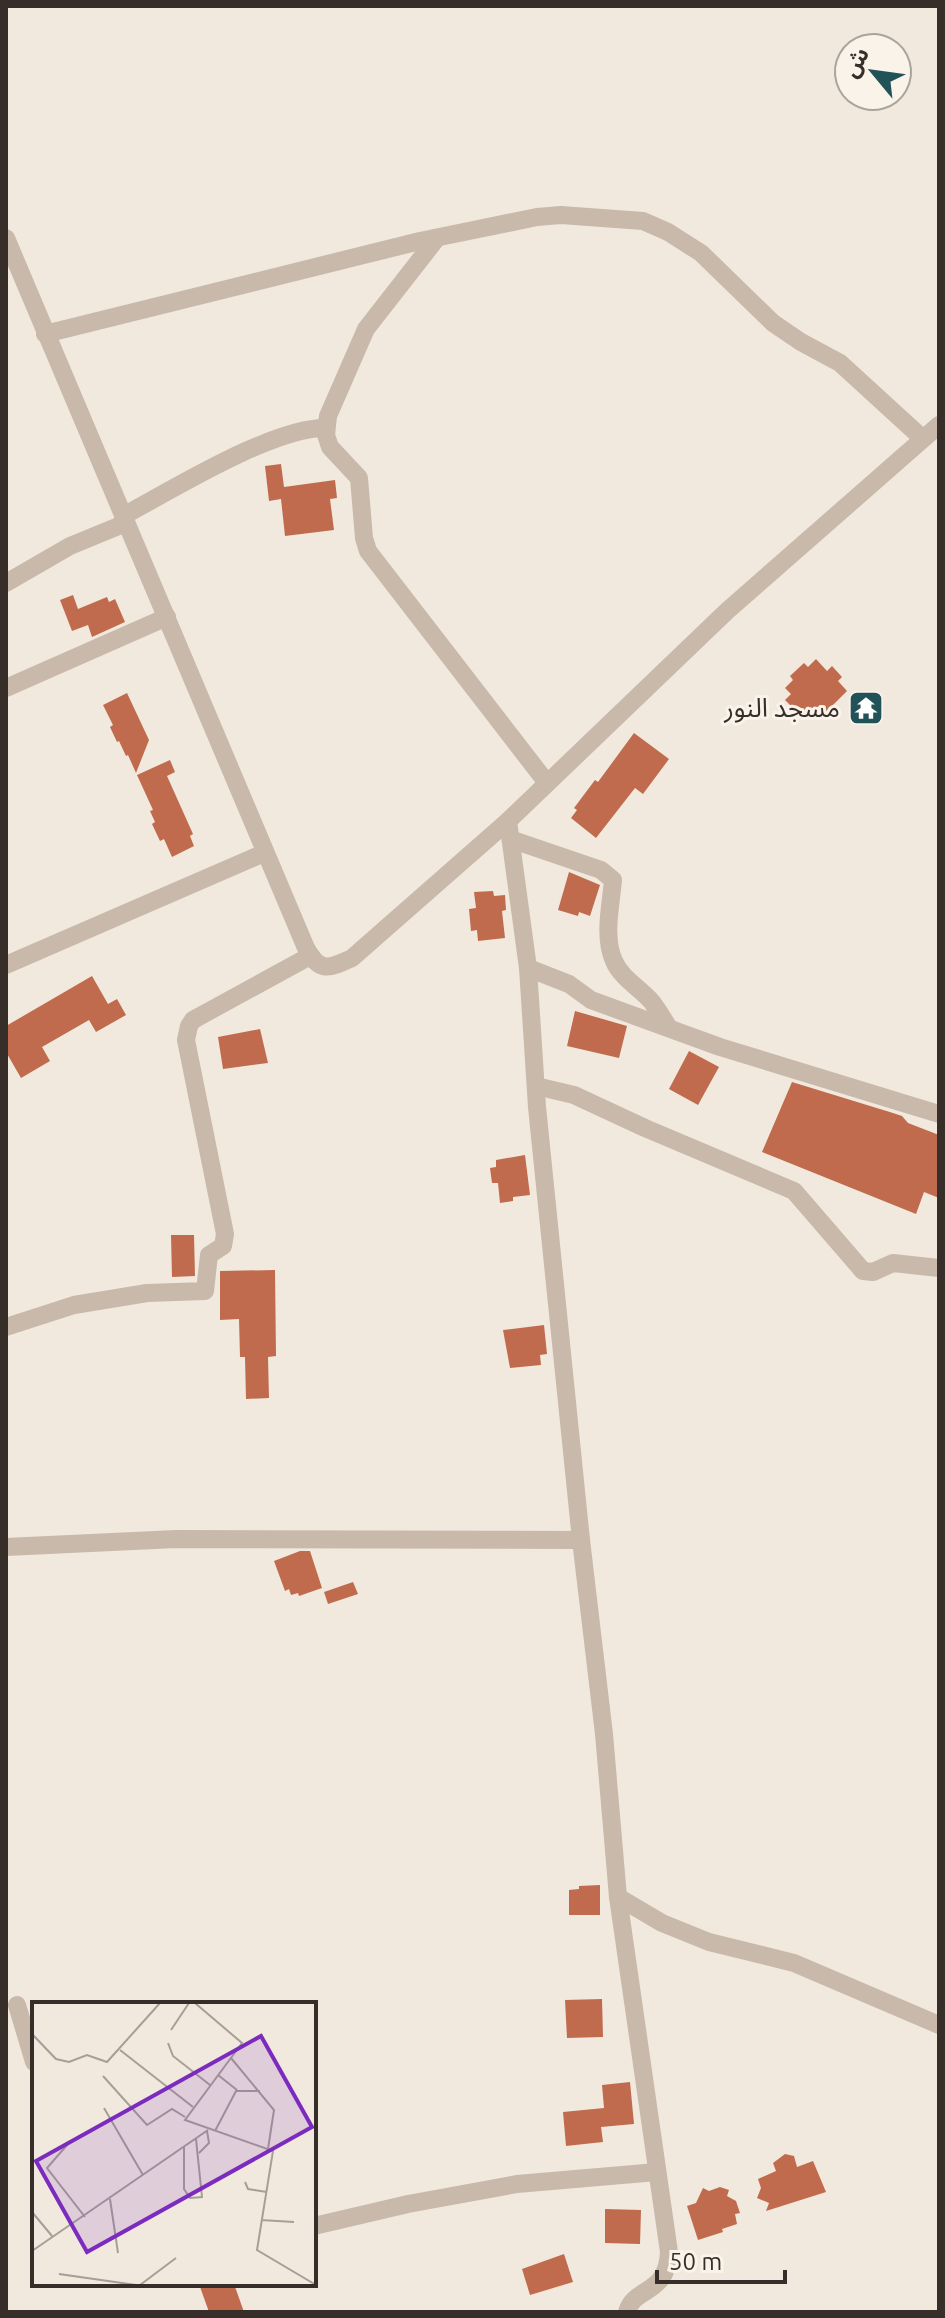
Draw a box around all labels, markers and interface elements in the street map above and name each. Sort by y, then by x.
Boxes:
north arrow [833,32,913,112]
text: ش [837,43,874,82]
temple icon: مسجد النور [847,689,885,727]
place label: مسجد النور [723,693,840,723]
inset map [32,2002,316,2286]
scale bar [657,2234,785,2284]
text: 50 m [669,2248,722,2275]

